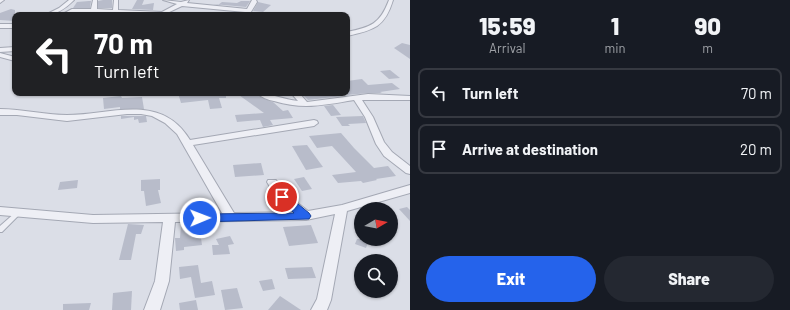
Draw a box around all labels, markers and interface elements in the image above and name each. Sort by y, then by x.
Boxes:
text: 15:59 [479,11,536,40]
text: 1 [611,11,619,40]
text: 90 [694,11,721,40]
text: 70 m [94,26,153,60]
icon: left [28,28,80,80]
text: Arrival [489,40,525,56]
text: min [604,40,626,56]
text: m [702,40,713,56]
text: Turn left [94,60,160,82]
icon: left [428,82,450,104]
text: Turn left [462,84,518,102]
text: 70 m [741,84,772,102]
icon: arrive [428,138,450,160]
text: Arrive at destination [462,140,598,158]
text: 20 m [740,140,772,158]
pin [265,180,299,214]
icon: arrive [271,186,293,208]
position arrow [179,197,221,239]
north arrow [354,202,398,246]
map controls [354,202,398,298]
button: search [354,254,398,298]
button: Exit [426,256,596,302]
button: Share [604,256,774,302]

